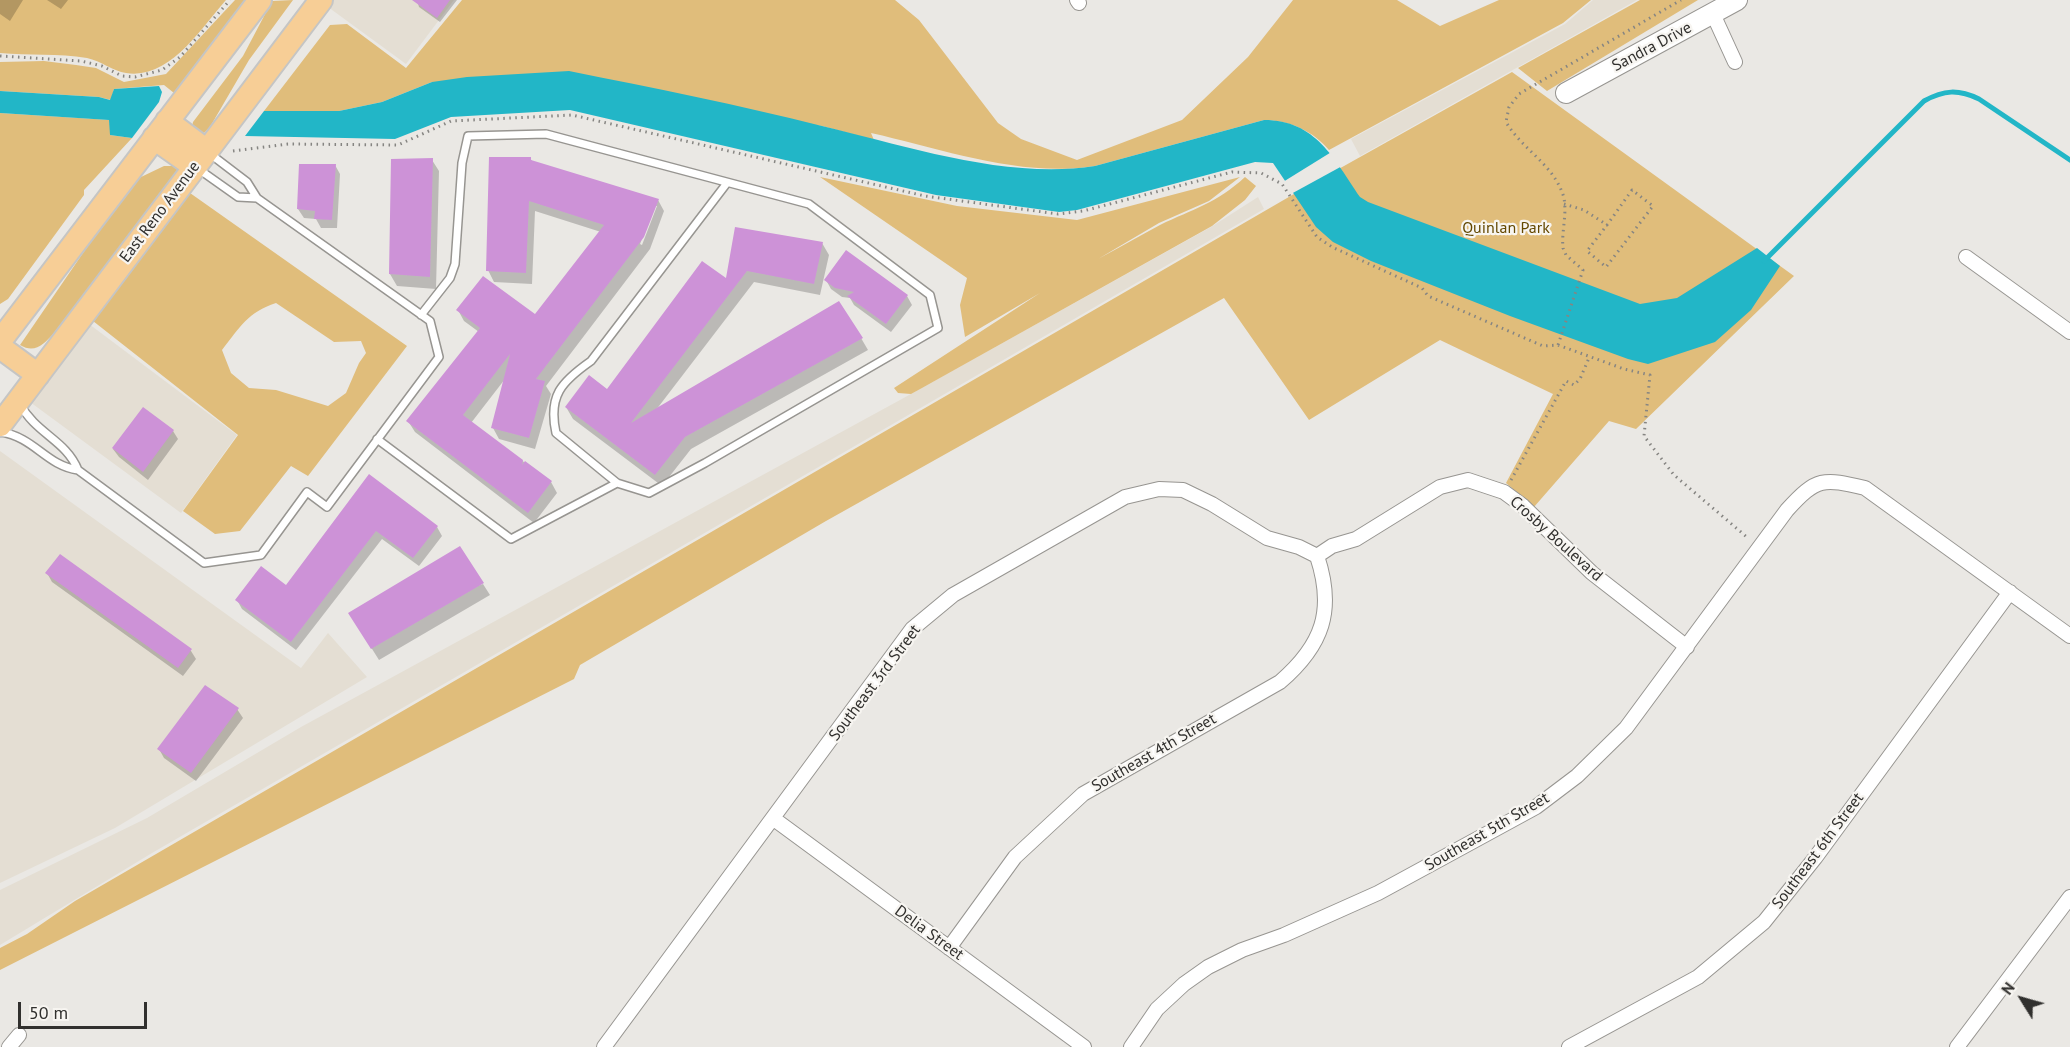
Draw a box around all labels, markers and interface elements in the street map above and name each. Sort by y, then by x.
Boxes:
street label: Sandra Drive [1609,18,1695,76]
street label: East Reno Avenue [116,158,204,266]
park label: Quinlan Park [1462,218,1550,238]
street label: Crosby Boulevard [1506,492,1606,586]
street label: Southeast 3rd Street [825,621,925,745]
street label: Southeast 4th Street [1088,710,1220,796]
street label: Southeast 5th Street [1421,789,1553,875]
street label: Southeast 6th Street [1768,789,1868,913]
street label: Delia Street [891,902,967,964]
north arrow [1992,969,2052,1029]
text: N [1996,978,2019,998]
scale bar [21,990,150,1028]
text: 50 m [29,1001,68,1024]

